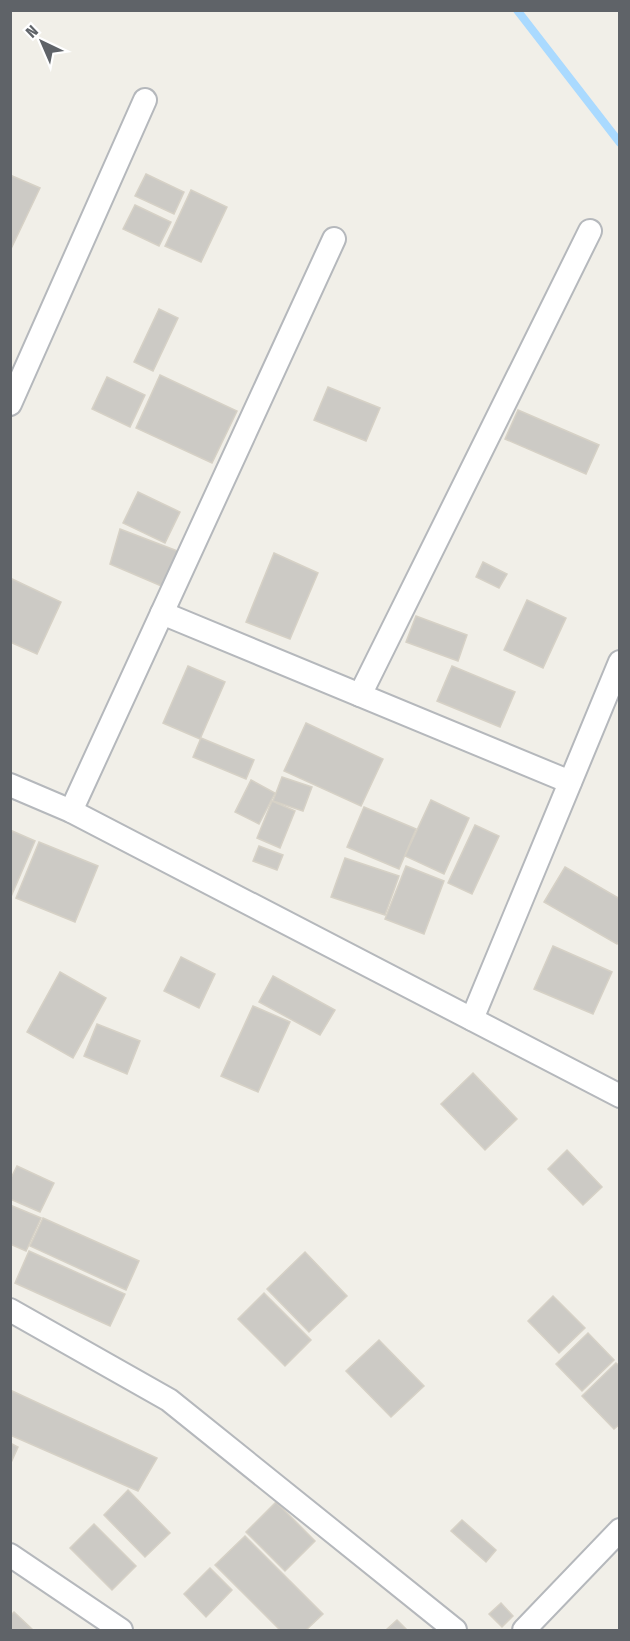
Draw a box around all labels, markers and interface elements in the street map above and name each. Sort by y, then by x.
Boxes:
north arrow [12,12,72,72]
text: N [22,21,42,42]

